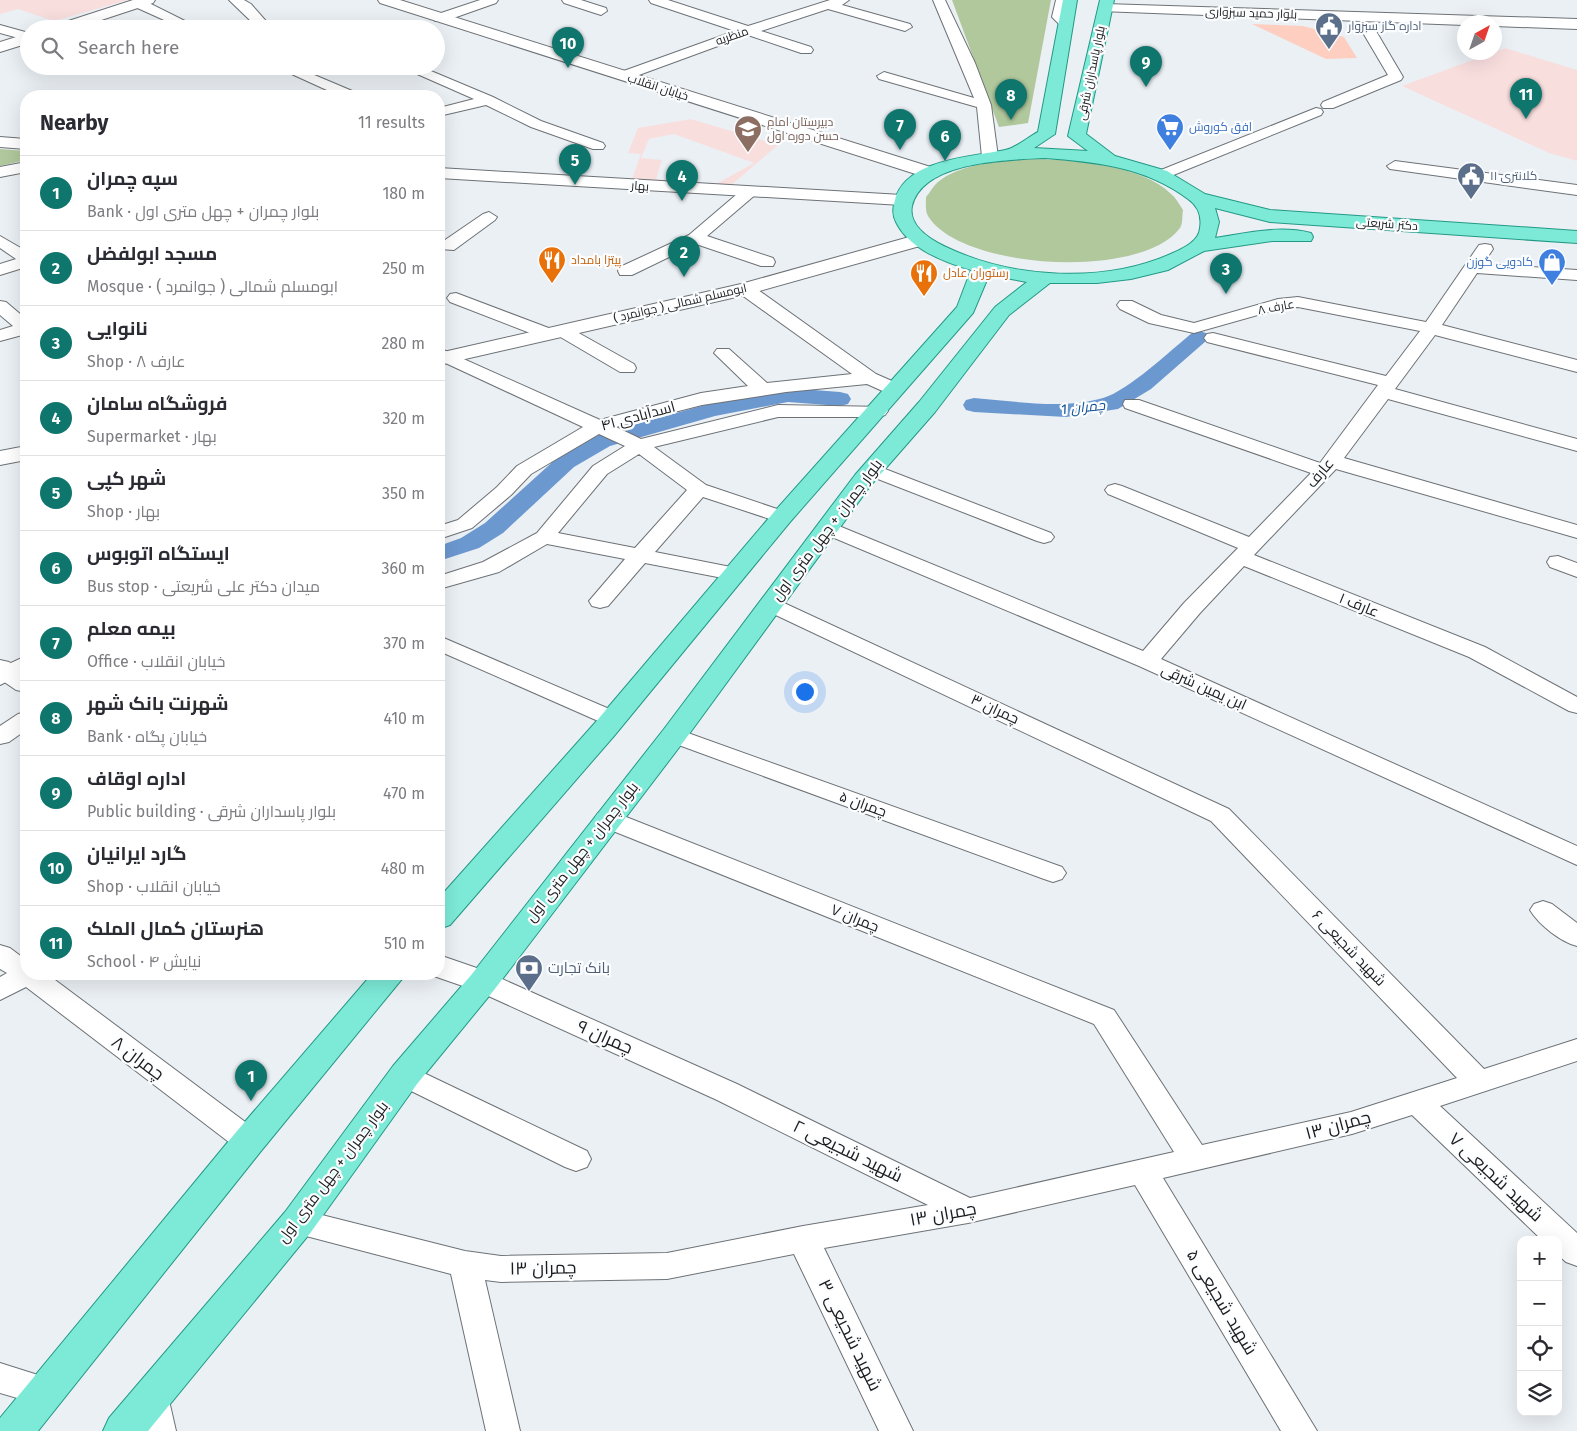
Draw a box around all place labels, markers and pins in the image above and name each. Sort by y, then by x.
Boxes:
public building icon: اداره گاز سبزوار [1314,11,1344,50]
place label: اداره گاز سبزوار [1347,19,1422,33]
pin: 10 [552,27,584,68]
pin: 9 [1130,46,1162,87]
pin: 11 [1510,78,1542,119]
pin: 8 [995,79,1027,120]
pin: 7 [884,109,916,150]
supermarket icon: افق کوروش [1155,112,1185,151]
school or university icon: دبیرستان امام حسن دوره اول [733,114,763,153]
place label: دبیرستان امام حسن دوره اول [767,115,839,143]
pin: 6 [929,120,961,161]
place label: افق کوروش [1189,120,1252,134]
pin: 5 [559,144,591,185]
pin: 4 [666,160,698,201]
public building icon: کلانتری ۱۱ [1456,161,1486,200]
place label: کلانتری ۱۱ [1490,169,1537,183]
pin: 2 [668,236,700,277]
restaurant icon: پیتزا بامداد [537,245,567,284]
shop icon: کادویی گوزن [1537,247,1567,286]
place label: پیتزا بامداد [571,253,622,269]
pin: 3 [1210,253,1242,294]
place label: کادویی گوزن [1466,255,1533,269]
restaurant icon: رستوران عادل [909,258,939,297]
place label: رستوران عادل [943,266,1009,280]
bank icon: بانک تجارت [514,953,544,992]
place label: بانک تجارت [548,959,610,977]
pin: 1 [235,1060,267,1101]

